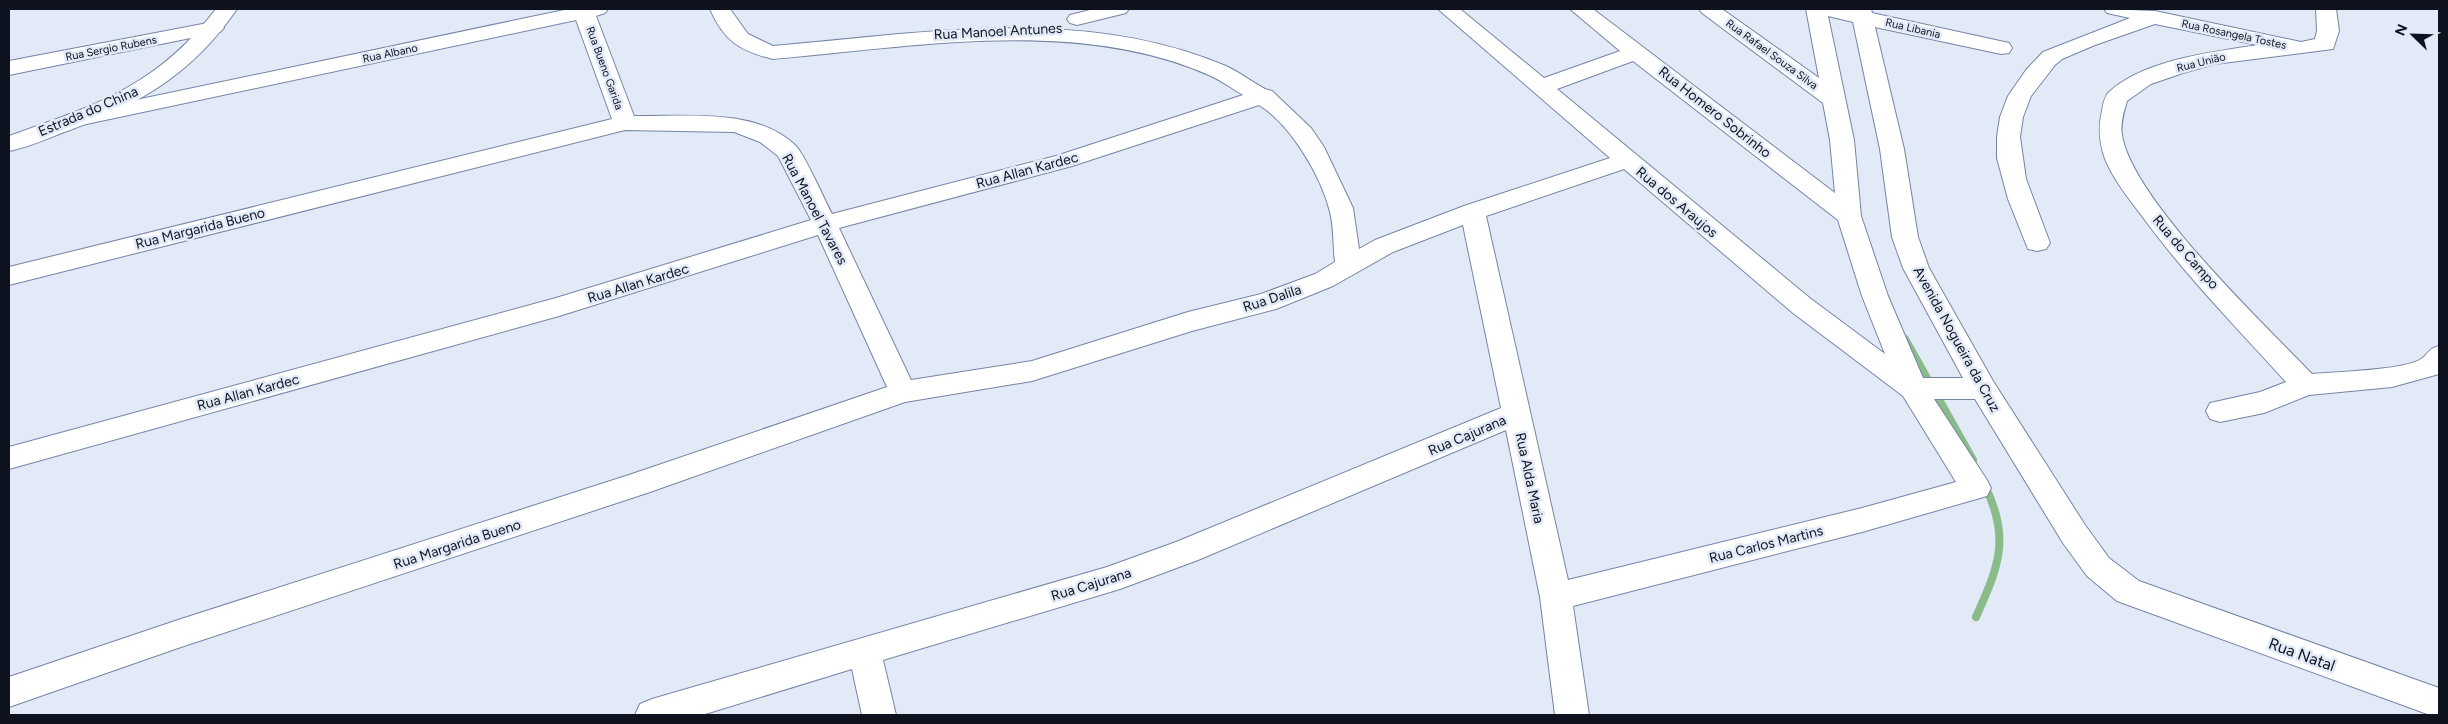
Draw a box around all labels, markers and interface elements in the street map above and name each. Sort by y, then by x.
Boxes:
north arrow [2388,10,2438,60]
street label: Rua Libania [1884,16,1942,41]
street label: Rua Rafael Souza Silva [1723,17,1820,92]
street label: Rua Rosangela Tostes [2180,17,2288,52]
street label: Rua Manoel Antunes [933,20,1063,43]
text: N [2392,22,2411,38]
street label: Rua Bueno Garida [583,25,626,112]
street label: Rua Sergio Rubens [64,33,158,64]
street label: Rua Albano [361,41,419,66]
street label: Rua União [2175,50,2227,75]
street label: Rua Homero Sobrinho [1655,63,1774,162]
street label: Estrada do China [36,83,141,140]
street label: Rua Allan Kardec [974,149,1080,192]
street label: Rua Manoel Tavares [778,151,851,268]
street label: Rua dos Araujos [1633,163,1721,241]
street label: Rua Margarida Bueno [134,204,267,253]
street label: Rua do Campo [2149,212,2222,293]
street label: Rua Allan Kardec [585,260,691,307]
street label: Avenida Nogueira da Cruz [1910,264,2004,415]
street label: Rua Dalila [1241,281,1304,316]
street label: Rua Allan Kardec [195,371,301,414]
street label: Rua Cajurana [1426,411,1509,459]
street label: Rua Alda Maria [1512,431,1547,525]
street label: Rua Margarida Bueno [391,516,523,573]
street label: Rua Carlos Martins [1707,522,1825,567]
street label: Rua Cajurana [1049,564,1133,605]
street label: Rua Natal [2266,634,2338,675]

